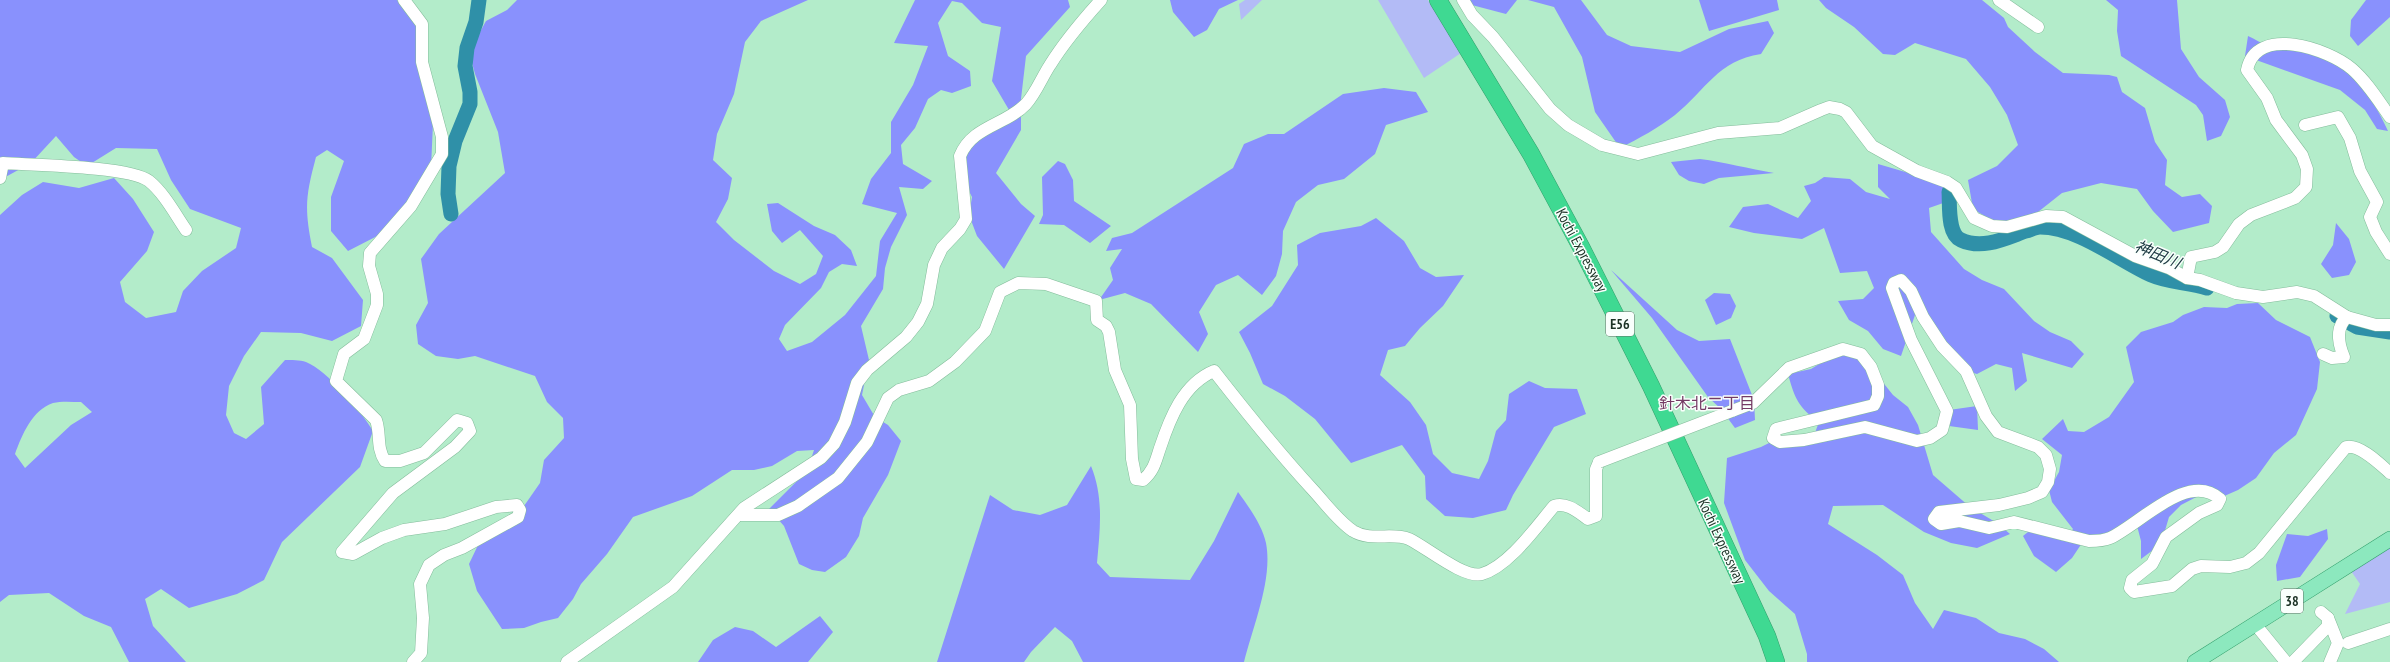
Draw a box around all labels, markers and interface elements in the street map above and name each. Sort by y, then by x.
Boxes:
street label: Kochi Expressway [1552,205,1612,295]
water label: 神田川 [2132,235,2186,273]
road number: E56 [1606,312,1634,336]
district label: 針木北二丁目 [1659,393,1755,413]
street label: Kochi Expressway [1694,495,1750,587]
road number: 38 [2281,589,2303,613]

